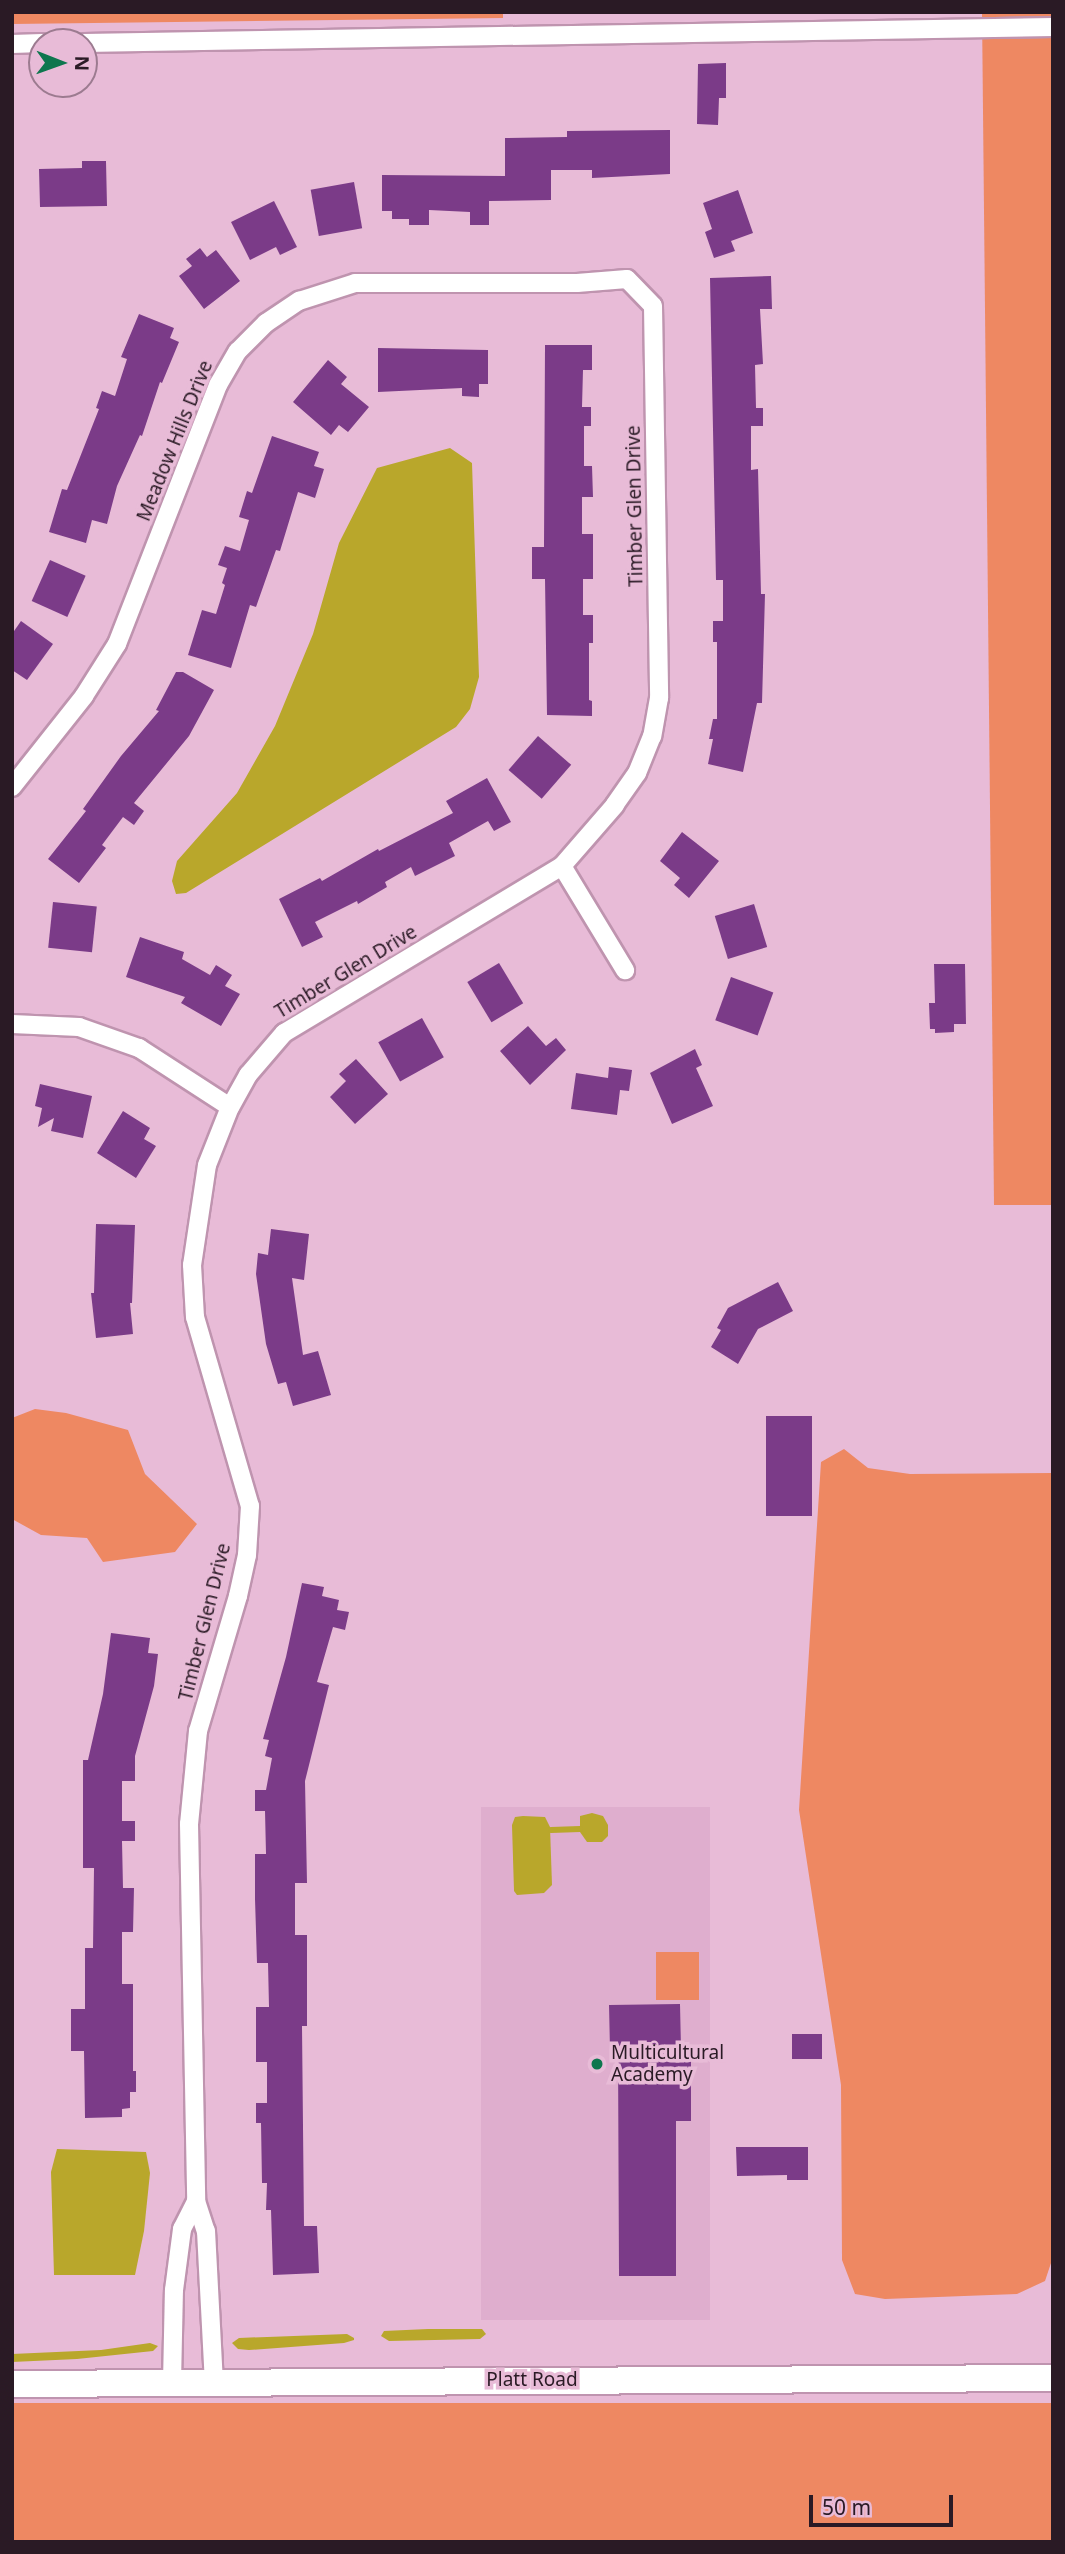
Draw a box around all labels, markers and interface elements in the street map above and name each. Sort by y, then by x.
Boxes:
north arrow [28,28,98,98]
text: N [69,55,95,71]
street label: Meadow Hills Drive [132,357,218,525]
street label: Timber Glen Drive [622,425,648,587]
street label: Timber Glen Drive [271,921,421,1023]
street label: Timber Glen Drive [174,1541,236,1703]
place label: Multicultural Academy [611,2042,724,2086]
marker: Multicultural Academy [589,2056,605,2072]
street label: Platt Road [486,2369,578,2391]
scale bar [813,2480,956,2524]
text: 50 m [822,2493,871,2521]

